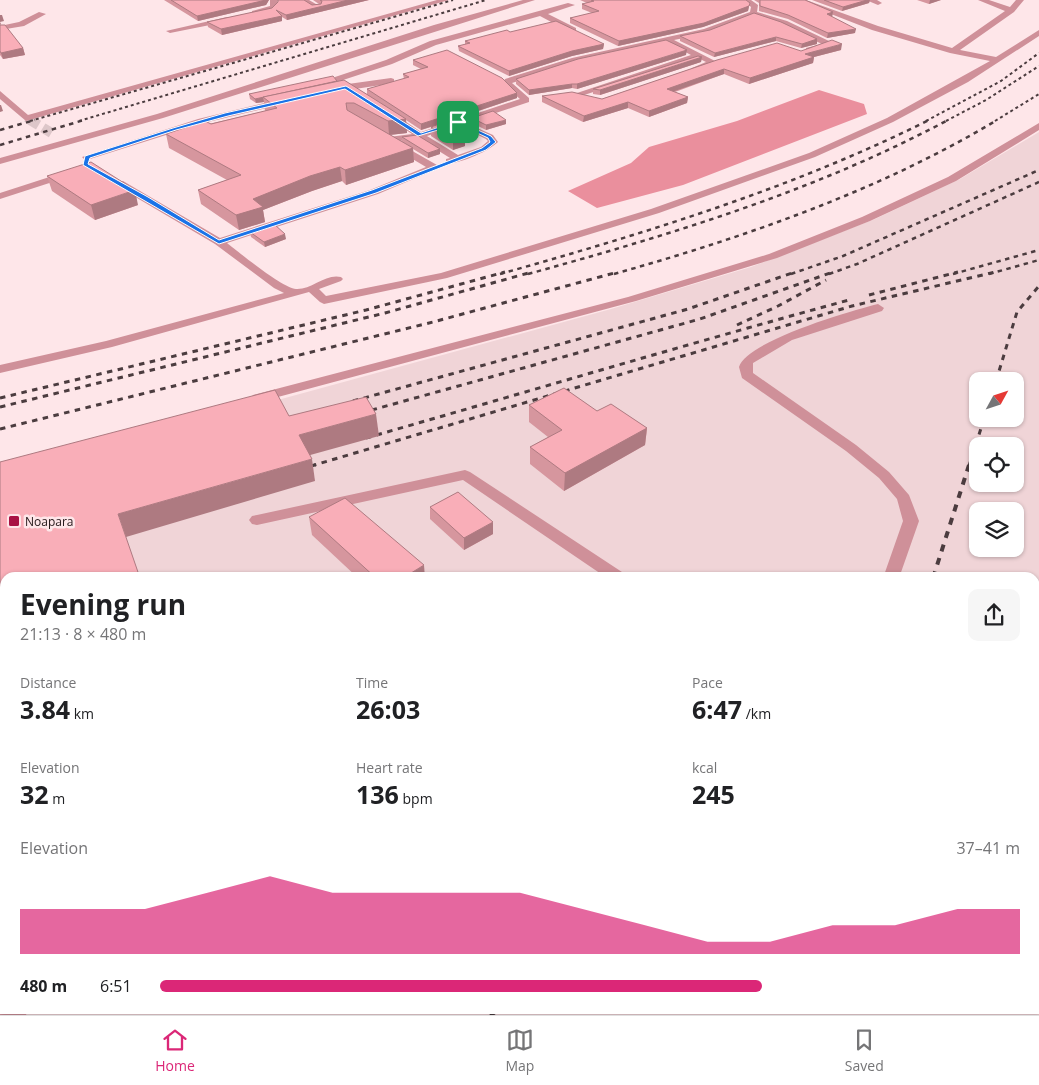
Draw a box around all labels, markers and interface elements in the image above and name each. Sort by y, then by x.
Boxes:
pin [437,101,479,143]
icon: arrive [444,108,472,136]
north arrow [969,372,1024,428]
map controls [969,372,1024,557]
button: locate [969,437,1024,492]
button: layers [969,502,1024,557]
place label: Noapara [25,513,74,530]
marker: Noapara [7,514,21,528]
text: Evening run [20,585,186,623]
button: share [968,589,1020,641]
text: 21:13 · 8 × 480 m [20,623,146,645]
text: Distance [20,673,76,692]
text: Time [356,673,388,692]
text: Pace [692,673,723,692]
text: 3.84 [20,692,70,726]
text: 26:03 [356,692,420,726]
text: 6:47 [692,692,742,726]
text: km [70,704,94,723]
text: /km [742,704,771,723]
text: Elevation [20,758,79,777]
text: Heart rate [356,758,423,777]
text: kcal [692,758,717,777]
text: 32 [20,777,49,811]
text: 136 [356,777,399,811]
text: 245 [692,777,735,811]
text: m [49,789,65,808]
text: bpm [399,789,433,808]
text: Elevation [20,837,88,859]
text: 37–41 m [956,837,1020,859]
text: 480 m [20,975,67,997]
text: 6:51 [100,975,132,997]
tab: Home [155,1026,195,1075]
tab: Map [505,1026,534,1075]
tab: Saved [845,1026,884,1075]

